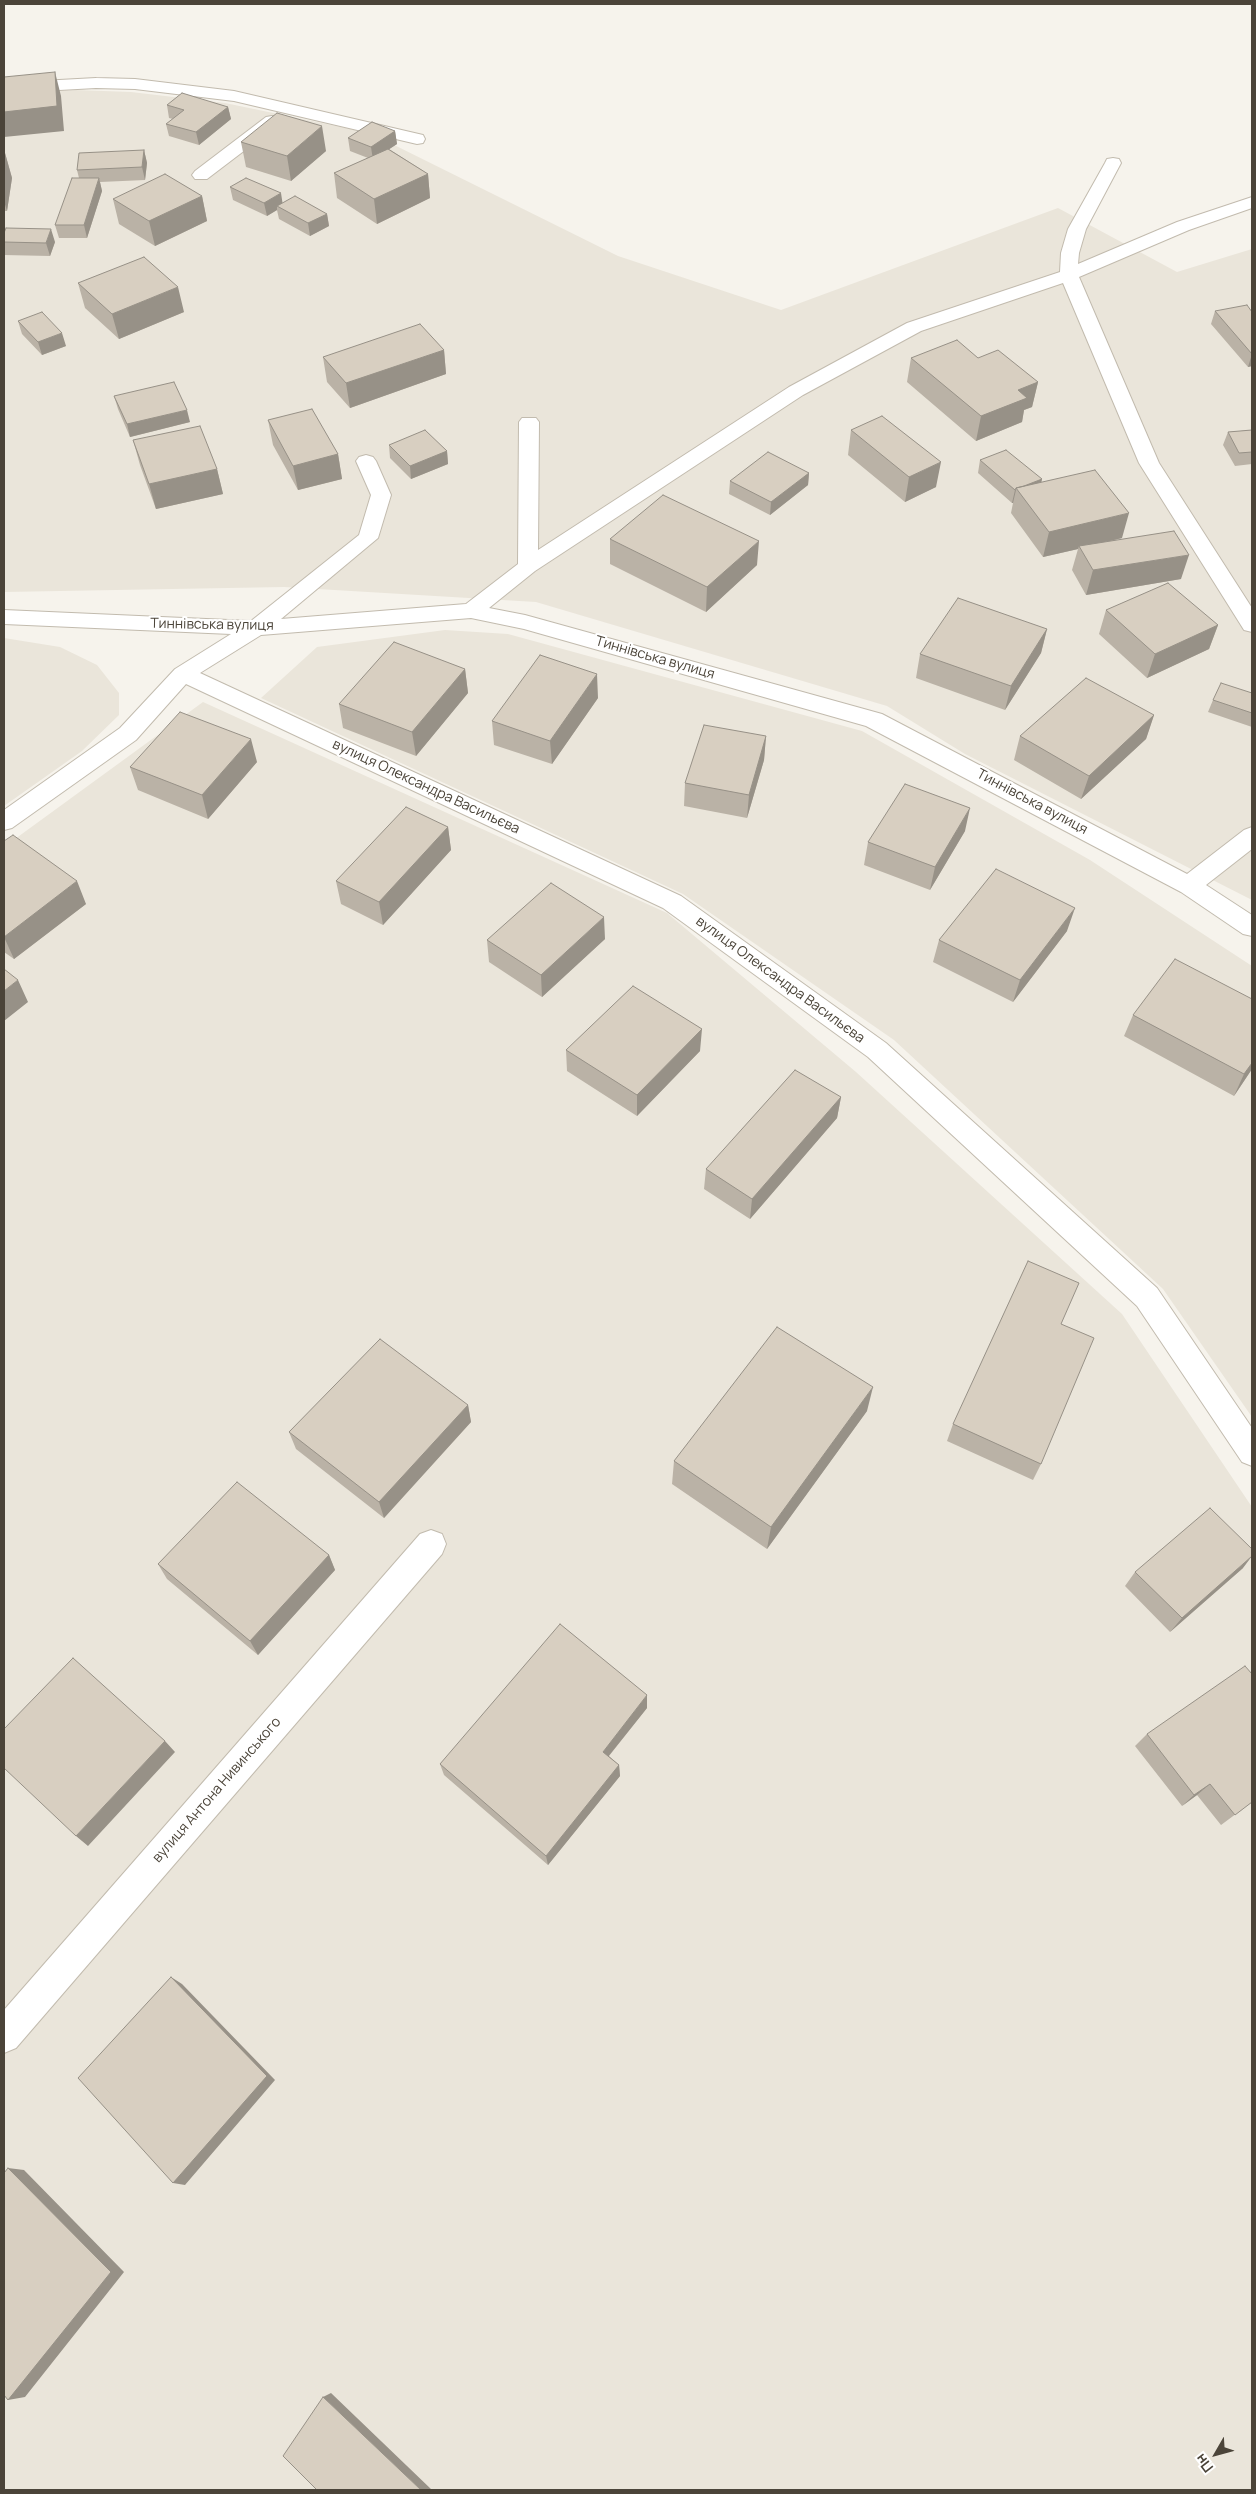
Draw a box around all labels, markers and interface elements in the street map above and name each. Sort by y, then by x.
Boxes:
street label: Тиннівська вулиця [150,616,274,634]
street label: Тиннівська вулиця [593,633,717,683]
street label: вулиця Олександра Васильєва [330,736,522,838]
street label: Тиннівська вулиця [974,766,1090,838]
street label: вулиця Олександра Васильєва [692,913,868,1047]
street label: вулиця Антона Нивинського [149,1714,285,1866]
north arrow [1191,2429,1241,2479]
text: Пн [1190,2450,1217,2477]

